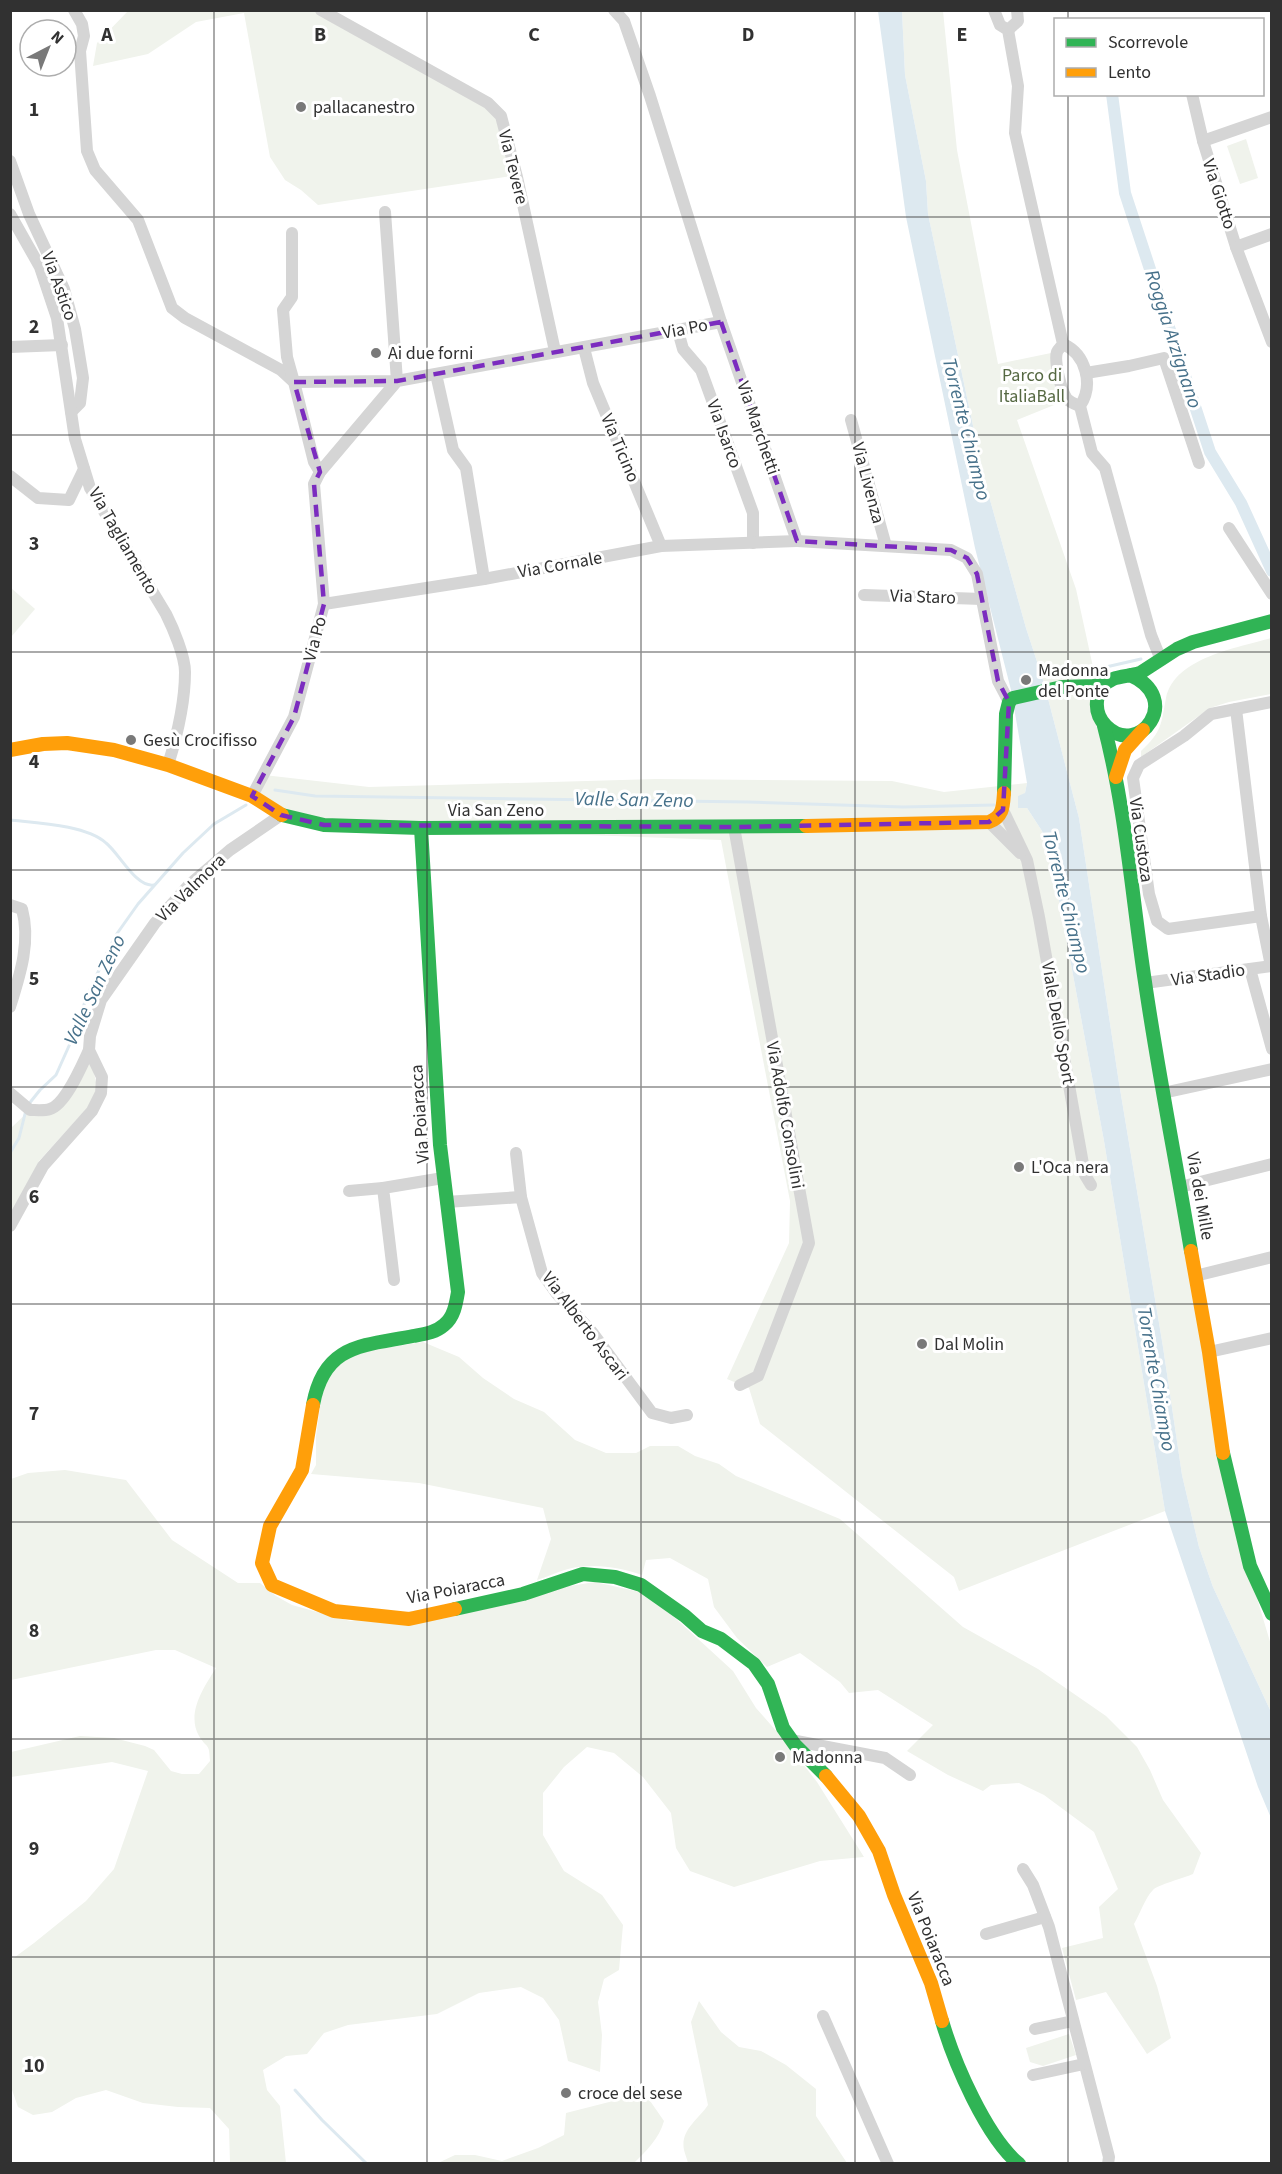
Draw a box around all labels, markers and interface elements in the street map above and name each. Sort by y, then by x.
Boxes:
north arrow [18,18,78,78]
legend [1054,18,1264,96]
text: A [100,21,113,49]
text: B [314,21,326,49]
text: C [528,21,540,49]
text: D [742,21,754,49]
text: E [957,21,967,49]
text: N [46,26,69,49]
text: Scorrevole [1108,30,1188,55]
text: Lento [1108,60,1151,85]
place label: pallacanestro [313,95,415,120]
text: 1 [29,96,39,124]
marker: pallacanestro [294,100,308,114]
street label: Via Tevere [492,127,534,207]
street label: Via Giotto [1196,156,1242,232]
street label: Via Astico [35,248,83,324]
water label: Roggia Arzignano [1137,266,1209,412]
street label: Via Po [660,312,710,346]
text: 2 [29,313,39,341]
place label: Ai due forni [388,341,473,366]
marker: Ai due forni [369,346,383,360]
water label: Torrente Chiampo [935,355,997,503]
park label: Parco di ItaliaBall [999,363,1065,409]
street label: Via Marchetti [730,378,786,478]
street label: Via Isarco [700,396,748,472]
street label: Via Ticino [594,410,646,486]
street label: Via Livenza [845,440,891,526]
street label: Via Tagliamento [82,483,164,599]
text: 3 [29,530,39,558]
street label: Via Cornale [516,545,604,585]
street label: Via Staro [890,583,956,611]
street label: Via Po [297,614,333,664]
place label: Madonna del Ponte [1038,658,1109,704]
marker: Madonna del Ponte [1019,673,1033,687]
place label: Gesù Crocifisso [143,728,257,753]
marker: Gesù Crocifisso [124,733,138,747]
text: 4 [29,748,40,776]
water label: Valle San Zeno [574,785,694,815]
street label: Via Custoza [1123,796,1159,884]
street label: Via San Zeno [448,798,544,823]
water label: Torrente Chiampo [1035,828,1097,976]
street label: Via Valmora [150,848,232,928]
water label: Valle San Zeno [57,930,133,1050]
street label: Via Stadio [1169,957,1247,993]
street label: Viale Dello Sport [1035,960,1081,1086]
text: 5 [29,965,39,993]
street label: Via Adolfo Consolini [760,1039,810,1191]
street label: Via Poiaracca [404,1064,436,1164]
street label: Via dei Mille [1180,1150,1220,1242]
place label: L'Oca nera [1031,1155,1109,1180]
marker: L'Oca nera [1012,1160,1026,1174]
text: 6 [29,1183,39,1211]
street label: Via Alberto Ascari [536,1266,634,1386]
water label: Torrente Chiampo [1130,1305,1182,1453]
place label: Dal Molin [934,1332,1004,1357]
marker: Dal Molin [915,1337,929,1351]
text: 7 [29,1400,39,1428]
street label: Via Poiaracca [405,1567,507,1611]
text: 8 [29,1617,39,1645]
place label: Madonna [792,1745,863,1770]
marker: Madonna [773,1750,787,1764]
text: 9 [29,1835,39,1863]
street label: Via Poiaracca [901,1888,961,1990]
text: 10 [23,2052,45,2080]
place label: croce del sese [578,2081,683,2106]
marker: croce del sese [559,2086,573,2100]

